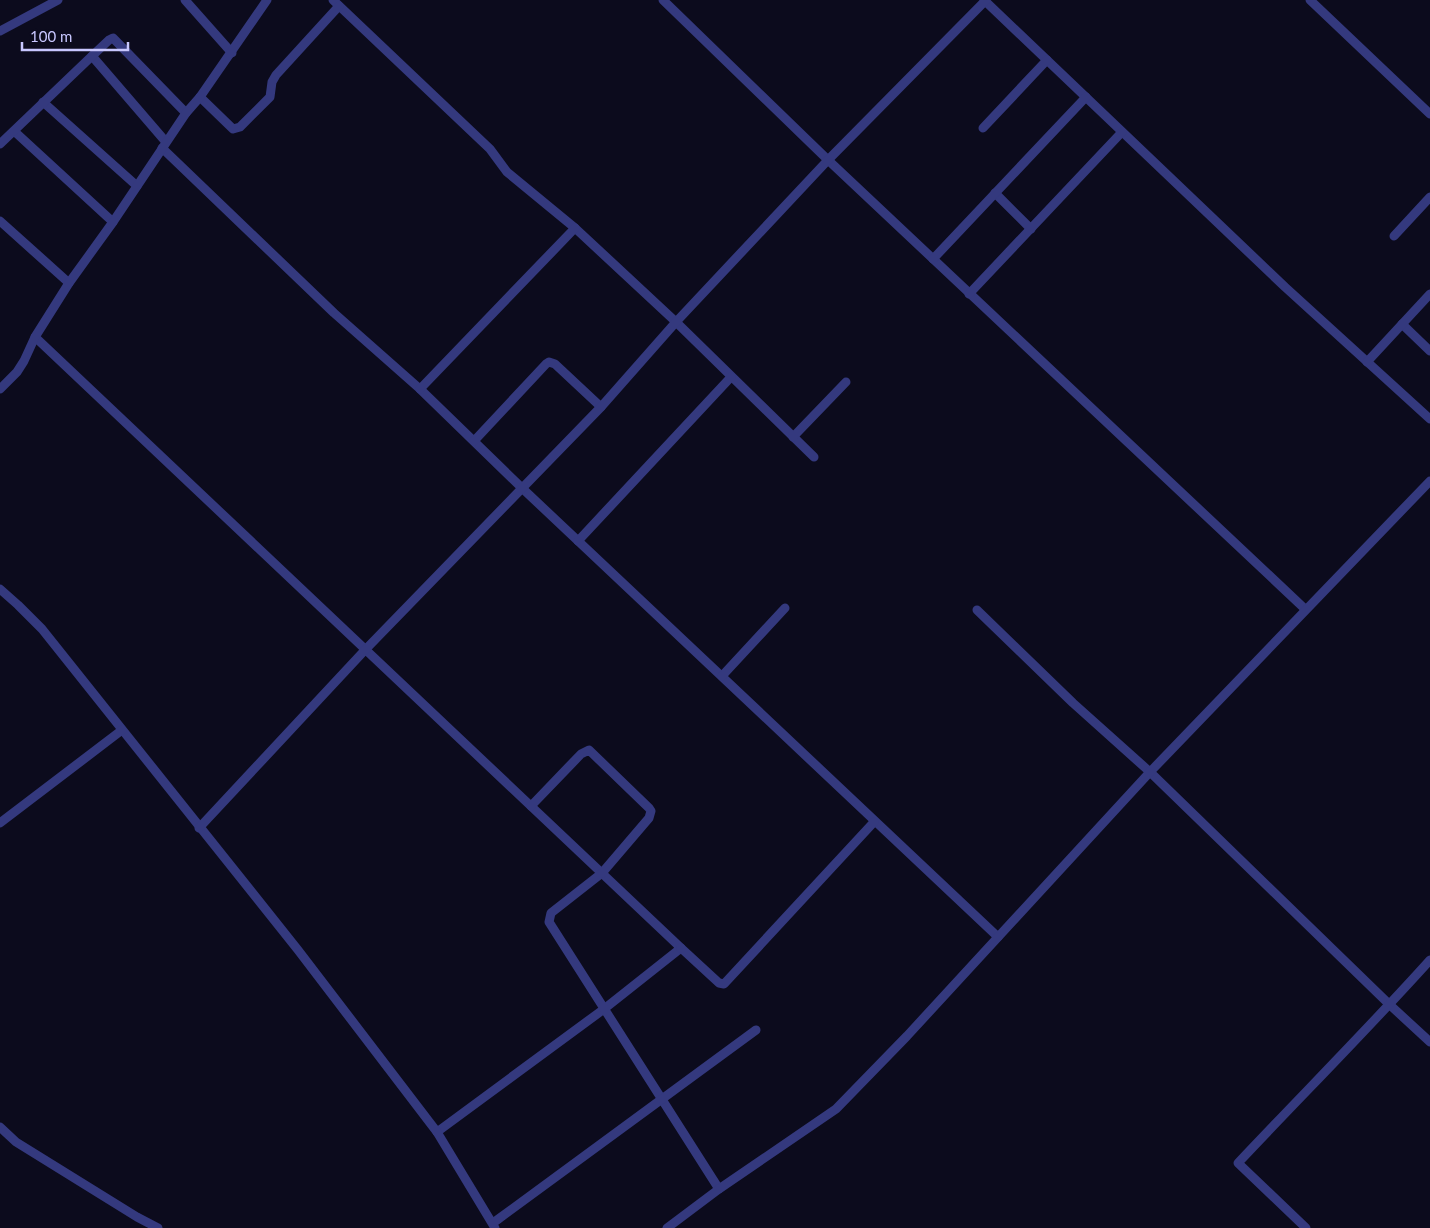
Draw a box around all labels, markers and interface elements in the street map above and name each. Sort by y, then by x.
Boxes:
scale bar [22,20,129,52]
text: 100 m [30,27,72,45]

